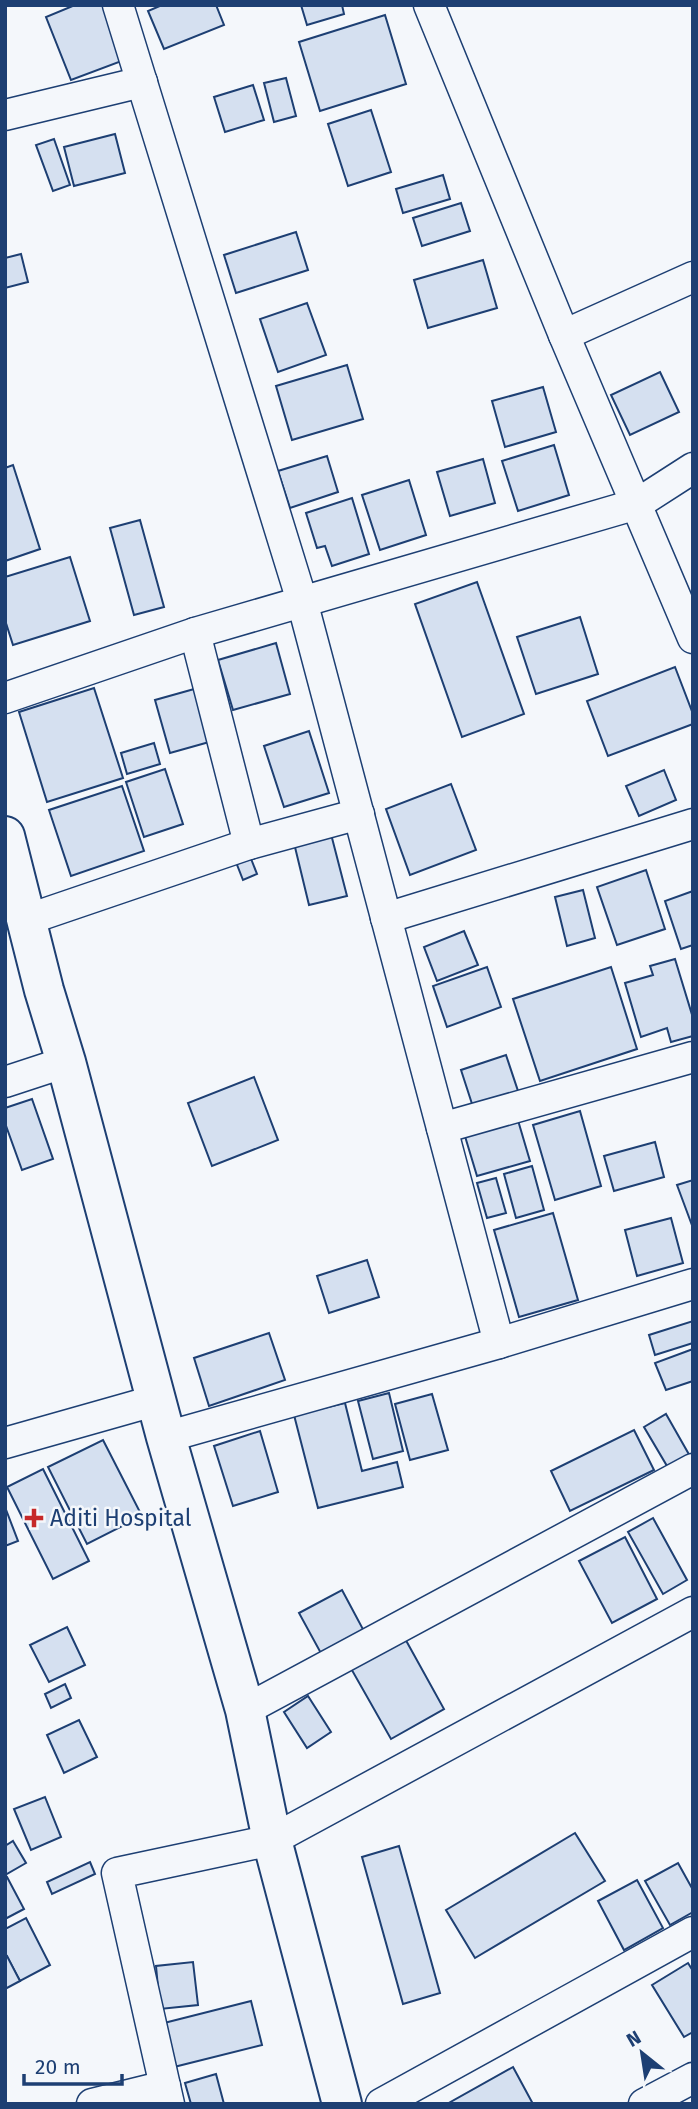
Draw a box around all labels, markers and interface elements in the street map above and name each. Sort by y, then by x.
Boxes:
place label: Aditi Hospital [50,1504,192,1532]
marker: Aditi Hospital [24,1508,44,1528]
north arrow [607,2018,677,2088]
text: N [623,2026,645,2052]
scale bar [24,2042,122,2086]
text: 20 m [35,2054,81,2080]

